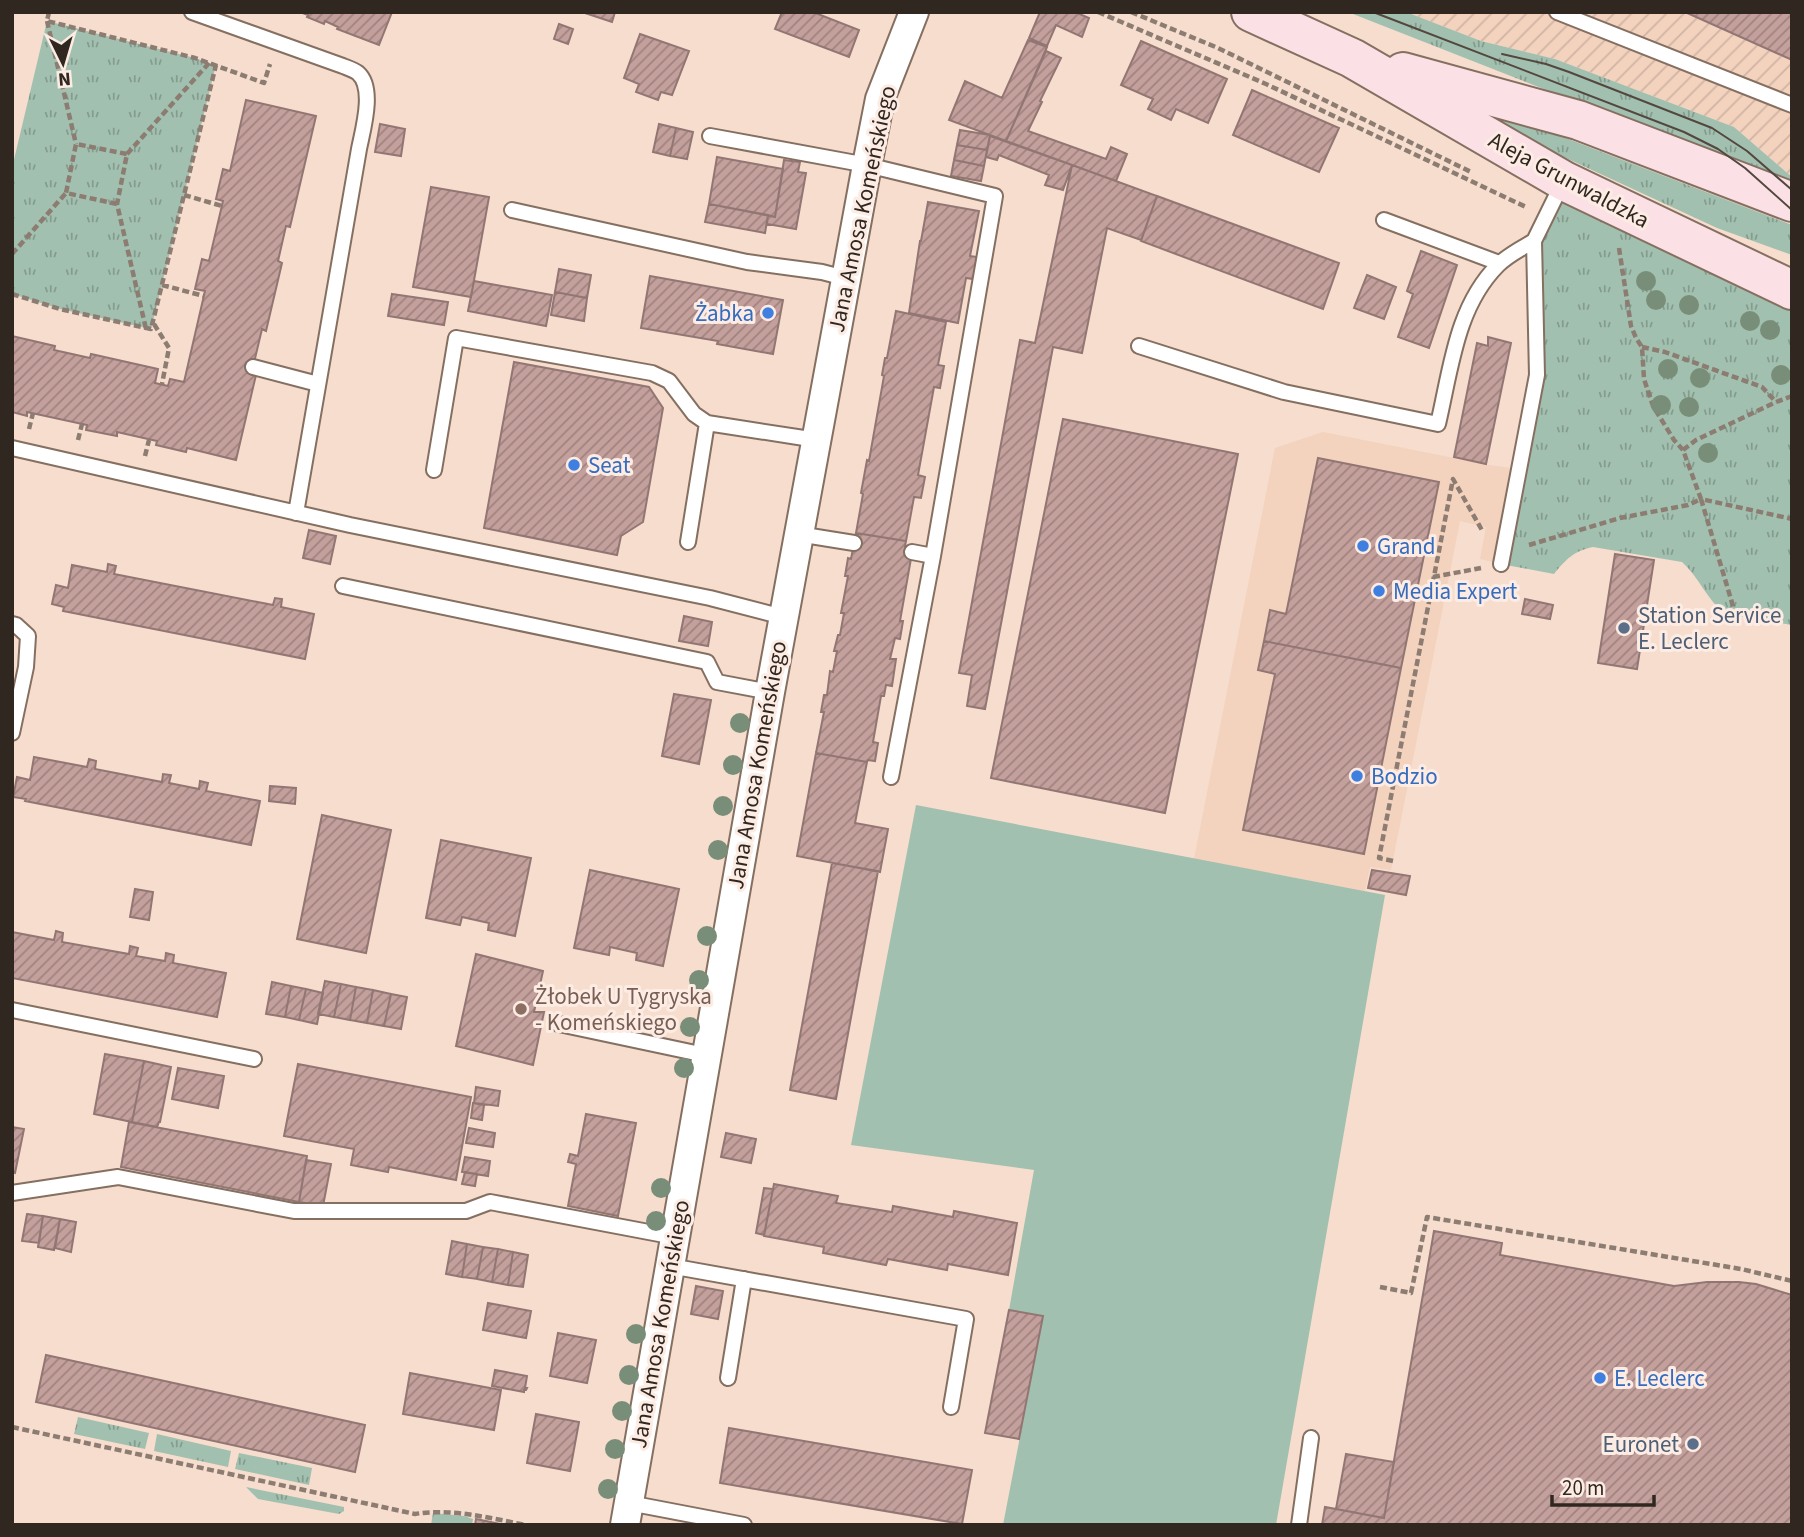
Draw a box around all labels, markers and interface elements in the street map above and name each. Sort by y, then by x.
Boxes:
north arrow [28,28,98,98]
text: N [57,64,72,92]
street label: Jana Amosa Komeńskiego [820,83,904,335]
street label: Aleja Grunwaldzka [1483,124,1655,236]
place label: Żabka [695,297,754,330]
marker: Żabka [760,305,776,321]
place label: Seat [588,449,631,482]
marker: Seat [566,457,582,473]
place label: Grand [1377,530,1436,563]
marker: Grand [1355,538,1371,554]
place label: Media Expert [1393,575,1518,608]
marker: Media Expert [1371,583,1387,599]
place label: Station Service E. Leclerc [1638,599,1781,658]
marker: Station Service E. Leclerc [1616,620,1632,636]
street label: Jana Amosa Komeńskiego [719,638,795,892]
place label: Bodzio [1371,760,1438,793]
marker: Bodzio [1349,768,1365,784]
place label: Żłobek U Tygryska - Komeńskiego [535,980,712,1039]
marker: Żłobek U Tygryska - Komeńskiego [513,1001,529,1017]
street label: Jana Amosa Komeńskiego [622,1197,698,1451]
place label: E. Leclerc [1614,1362,1705,1395]
marker: E. Leclerc [1592,1370,1608,1386]
place label: Euronet [1603,1428,1679,1461]
marker: Euronet [1685,1436,1701,1452]
scale bar [1552,1464,1654,1508]
text: 20 m [1562,1473,1604,1503]

